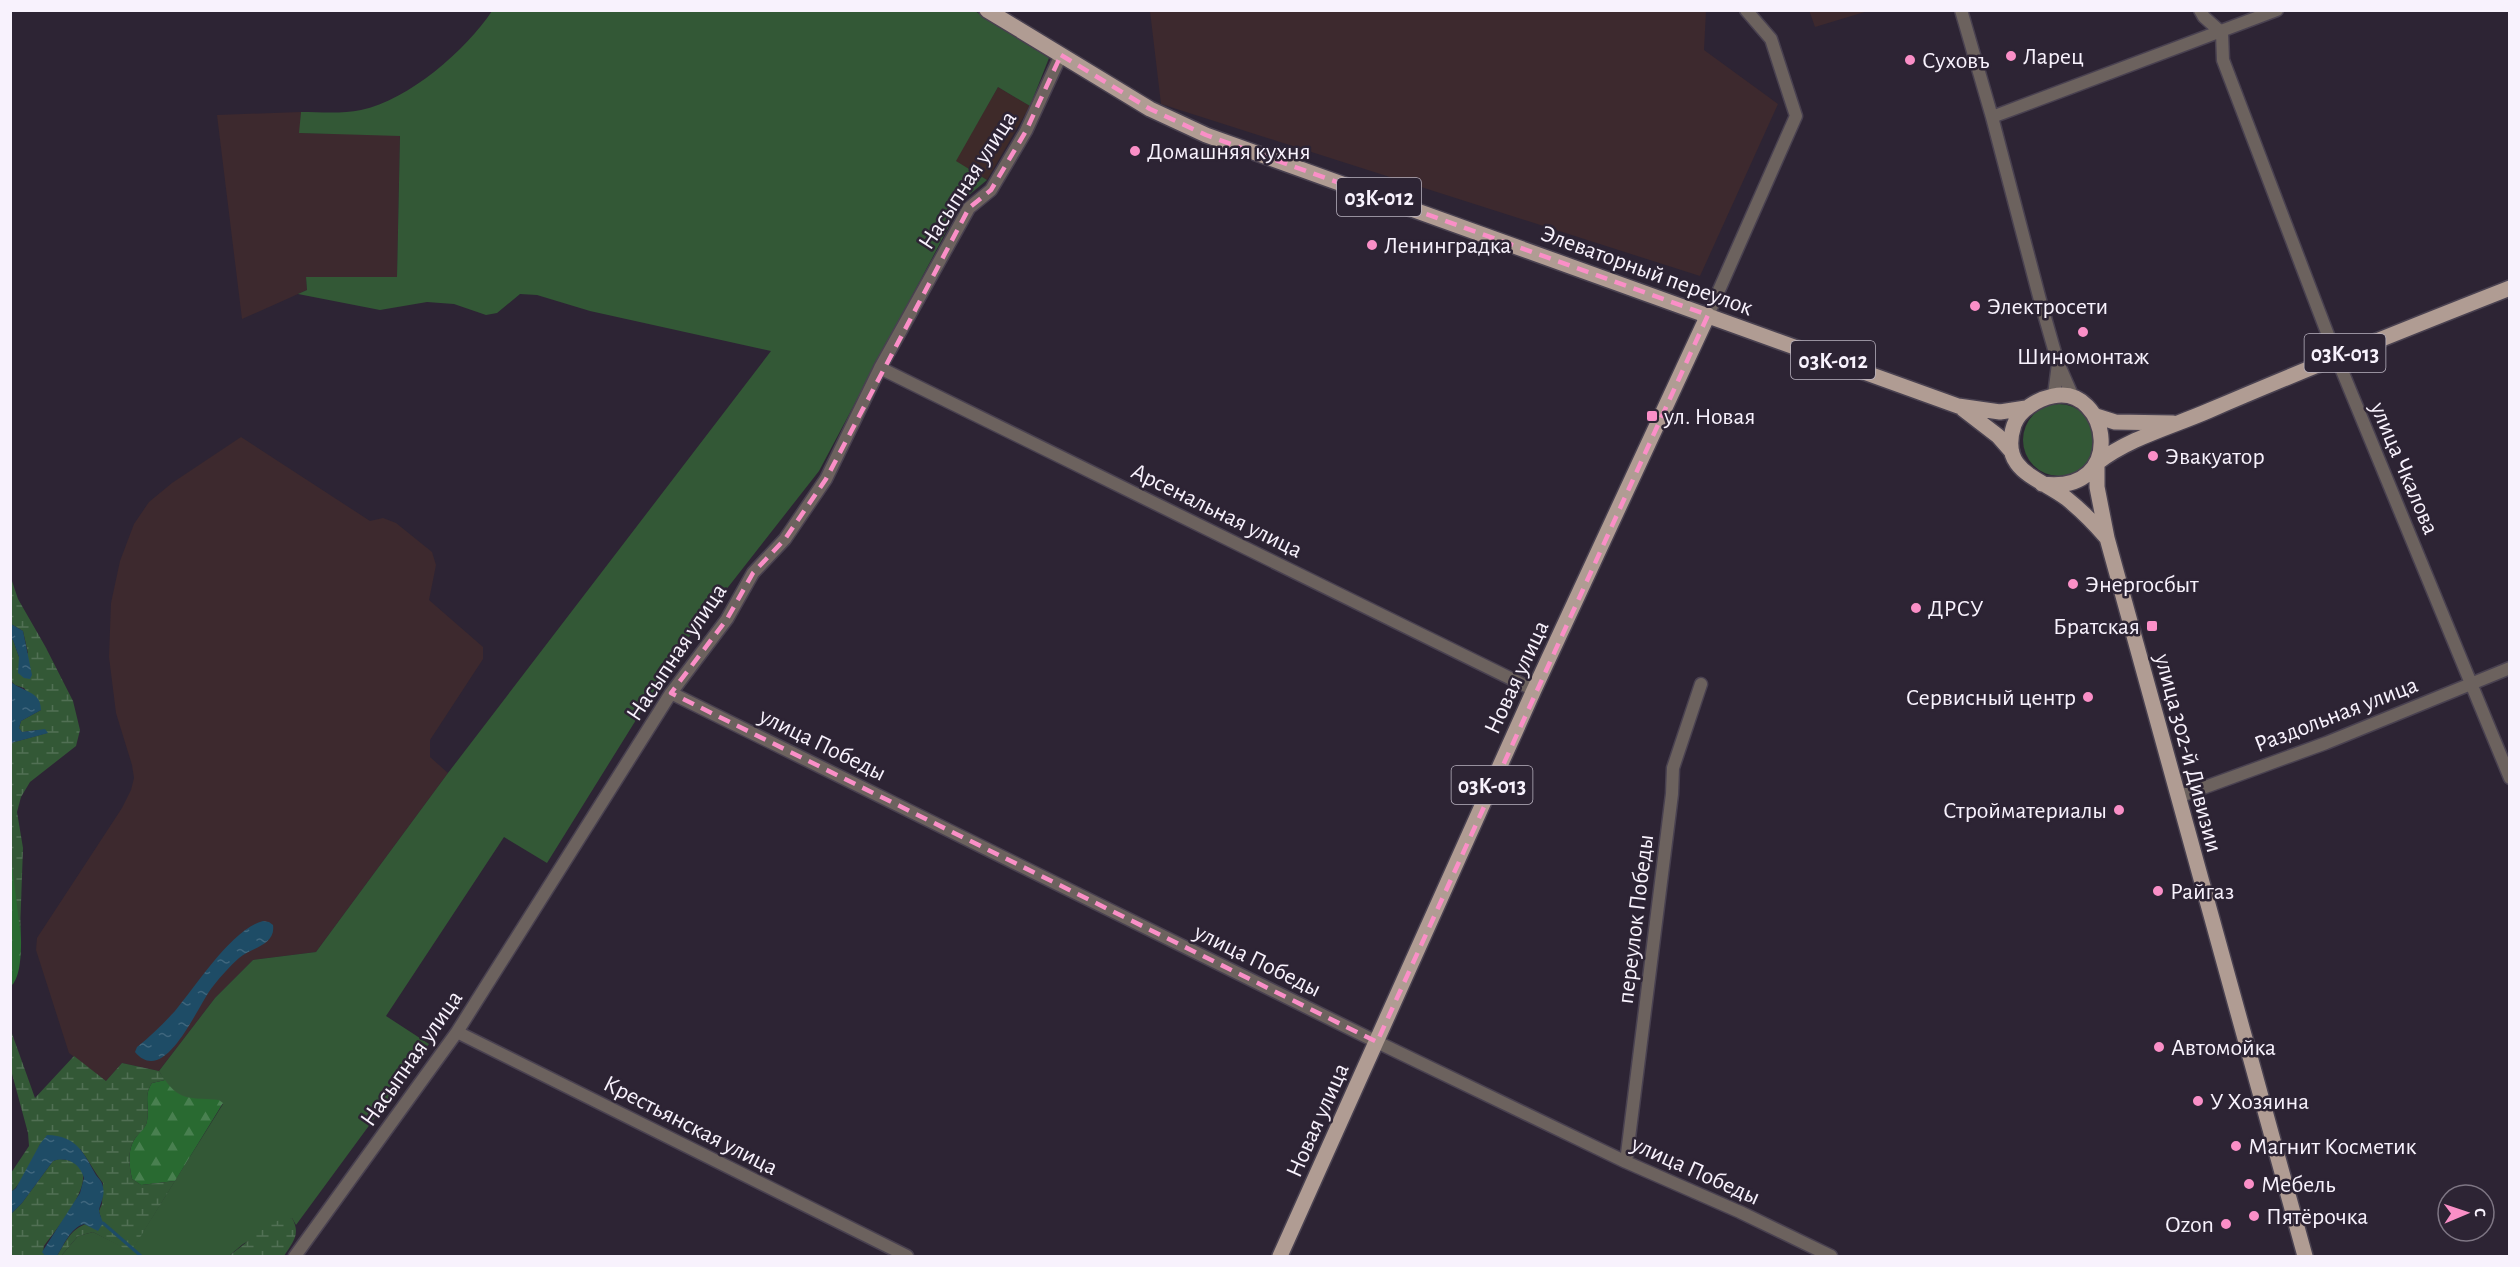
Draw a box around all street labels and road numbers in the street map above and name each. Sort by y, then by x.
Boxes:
street label: Насыпная улица [914,107,1021,254]
road number: 03К-012 [1337,178,1421,216]
street label: Элеваторный переулок [1538,221,1756,320]
road number: 03К-013 [2304,334,2386,372]
road number: 03К-012 [1791,341,1875,379]
street label: улица Чкалова [2365,398,2443,538]
street label: Арсенальная улица [1127,459,1306,563]
street label: Насыпная улица [622,580,731,725]
street label: Новая улица [1480,617,1554,738]
street label: улица 302-й Дивизии [2150,650,2226,855]
street label: Раздольная улица [2251,673,2421,757]
street label: улица Победы [754,703,890,786]
road number: 03К-013 [1452,766,1532,804]
street label: переулок Победы [1614,833,1658,1005]
street label: улица Победы [1189,919,1325,1002]
street label: Насыпная улица [356,986,467,1131]
street label: Новая улица [1282,1060,1354,1181]
street label: Крестьянская улица [600,1072,782,1180]
street label: улица Победы [1627,1132,1763,1210]

